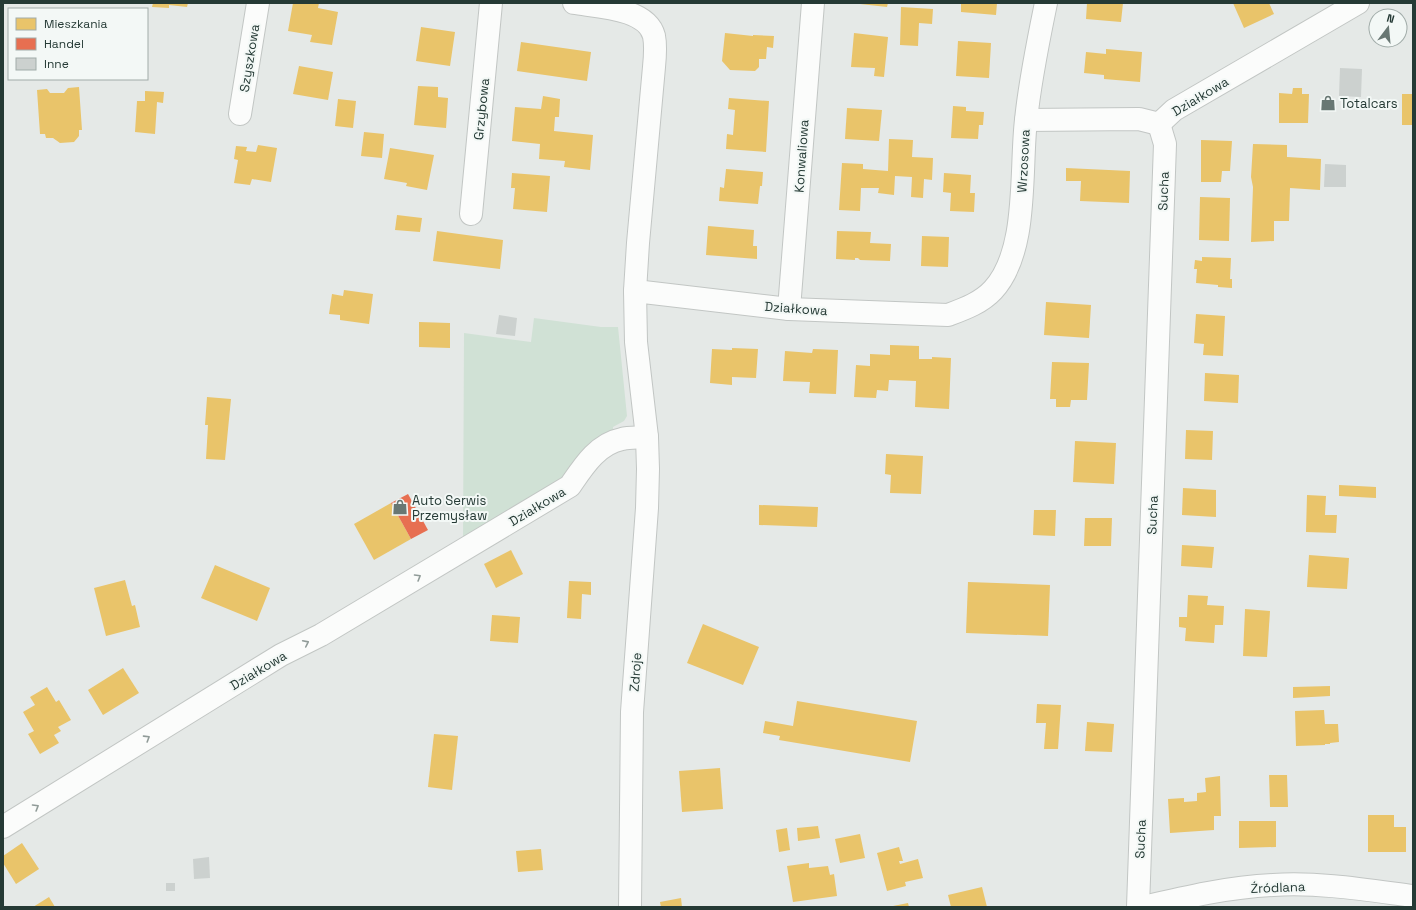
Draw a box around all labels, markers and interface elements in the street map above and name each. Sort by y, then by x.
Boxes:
legend [8,8,148,80]
north arrow [1368,8,1408,48]
text: N [1385,11,1396,26]
text: Mieszkania [44,16,108,32]
street label: Szyszkowa [236,22,263,93]
text: Handel [44,36,84,52]
text: Inne [44,56,69,72]
street label: Działkowa [1169,73,1232,120]
street label: Grzybowa [470,77,493,141]
shop icon: Totalcars [1319,94,1337,112]
place label: Totalcars [1340,95,1398,112]
street label: Konwaliowa [790,118,813,193]
street label: Wrzosowa [1013,128,1034,193]
street label: Sucha [1154,171,1173,211]
street label: Działkowa [764,298,829,319]
street label: Działkowa [506,483,569,530]
place label: Auto Serwis Przemysław [412,492,487,524]
street label: Sucha [1143,495,1162,535]
shop icon: Auto Serwis Przemysław [391,498,409,516]
one-way arrow [414,574,421,582]
one-way arrow [302,640,310,648]
street label: Działkowa [227,647,290,694]
street label: Zdroje [626,652,645,692]
one-way arrow [143,735,150,743]
one-way arrow [32,804,39,811]
street label: Sucha [1131,819,1150,859]
street label: Źródlana [1250,878,1306,897]

